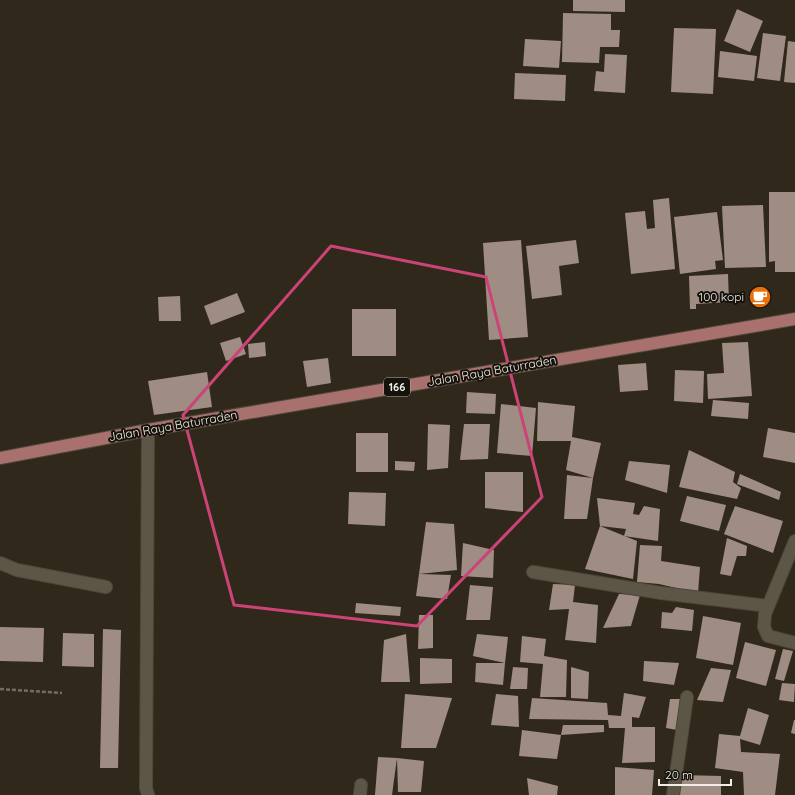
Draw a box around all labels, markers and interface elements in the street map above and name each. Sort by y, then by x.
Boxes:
cafe icon: 100 kopi [747,284,773,310]
place label: 100 kopi [699,289,744,304]
street label: Jalan Raya Baturraden [426,352,557,389]
road number: 166 [384,378,410,396]
street label: Jalan Raya Baturraden [107,407,238,444]
scale bar [659,761,731,787]
text: 20 m [665,767,693,782]

